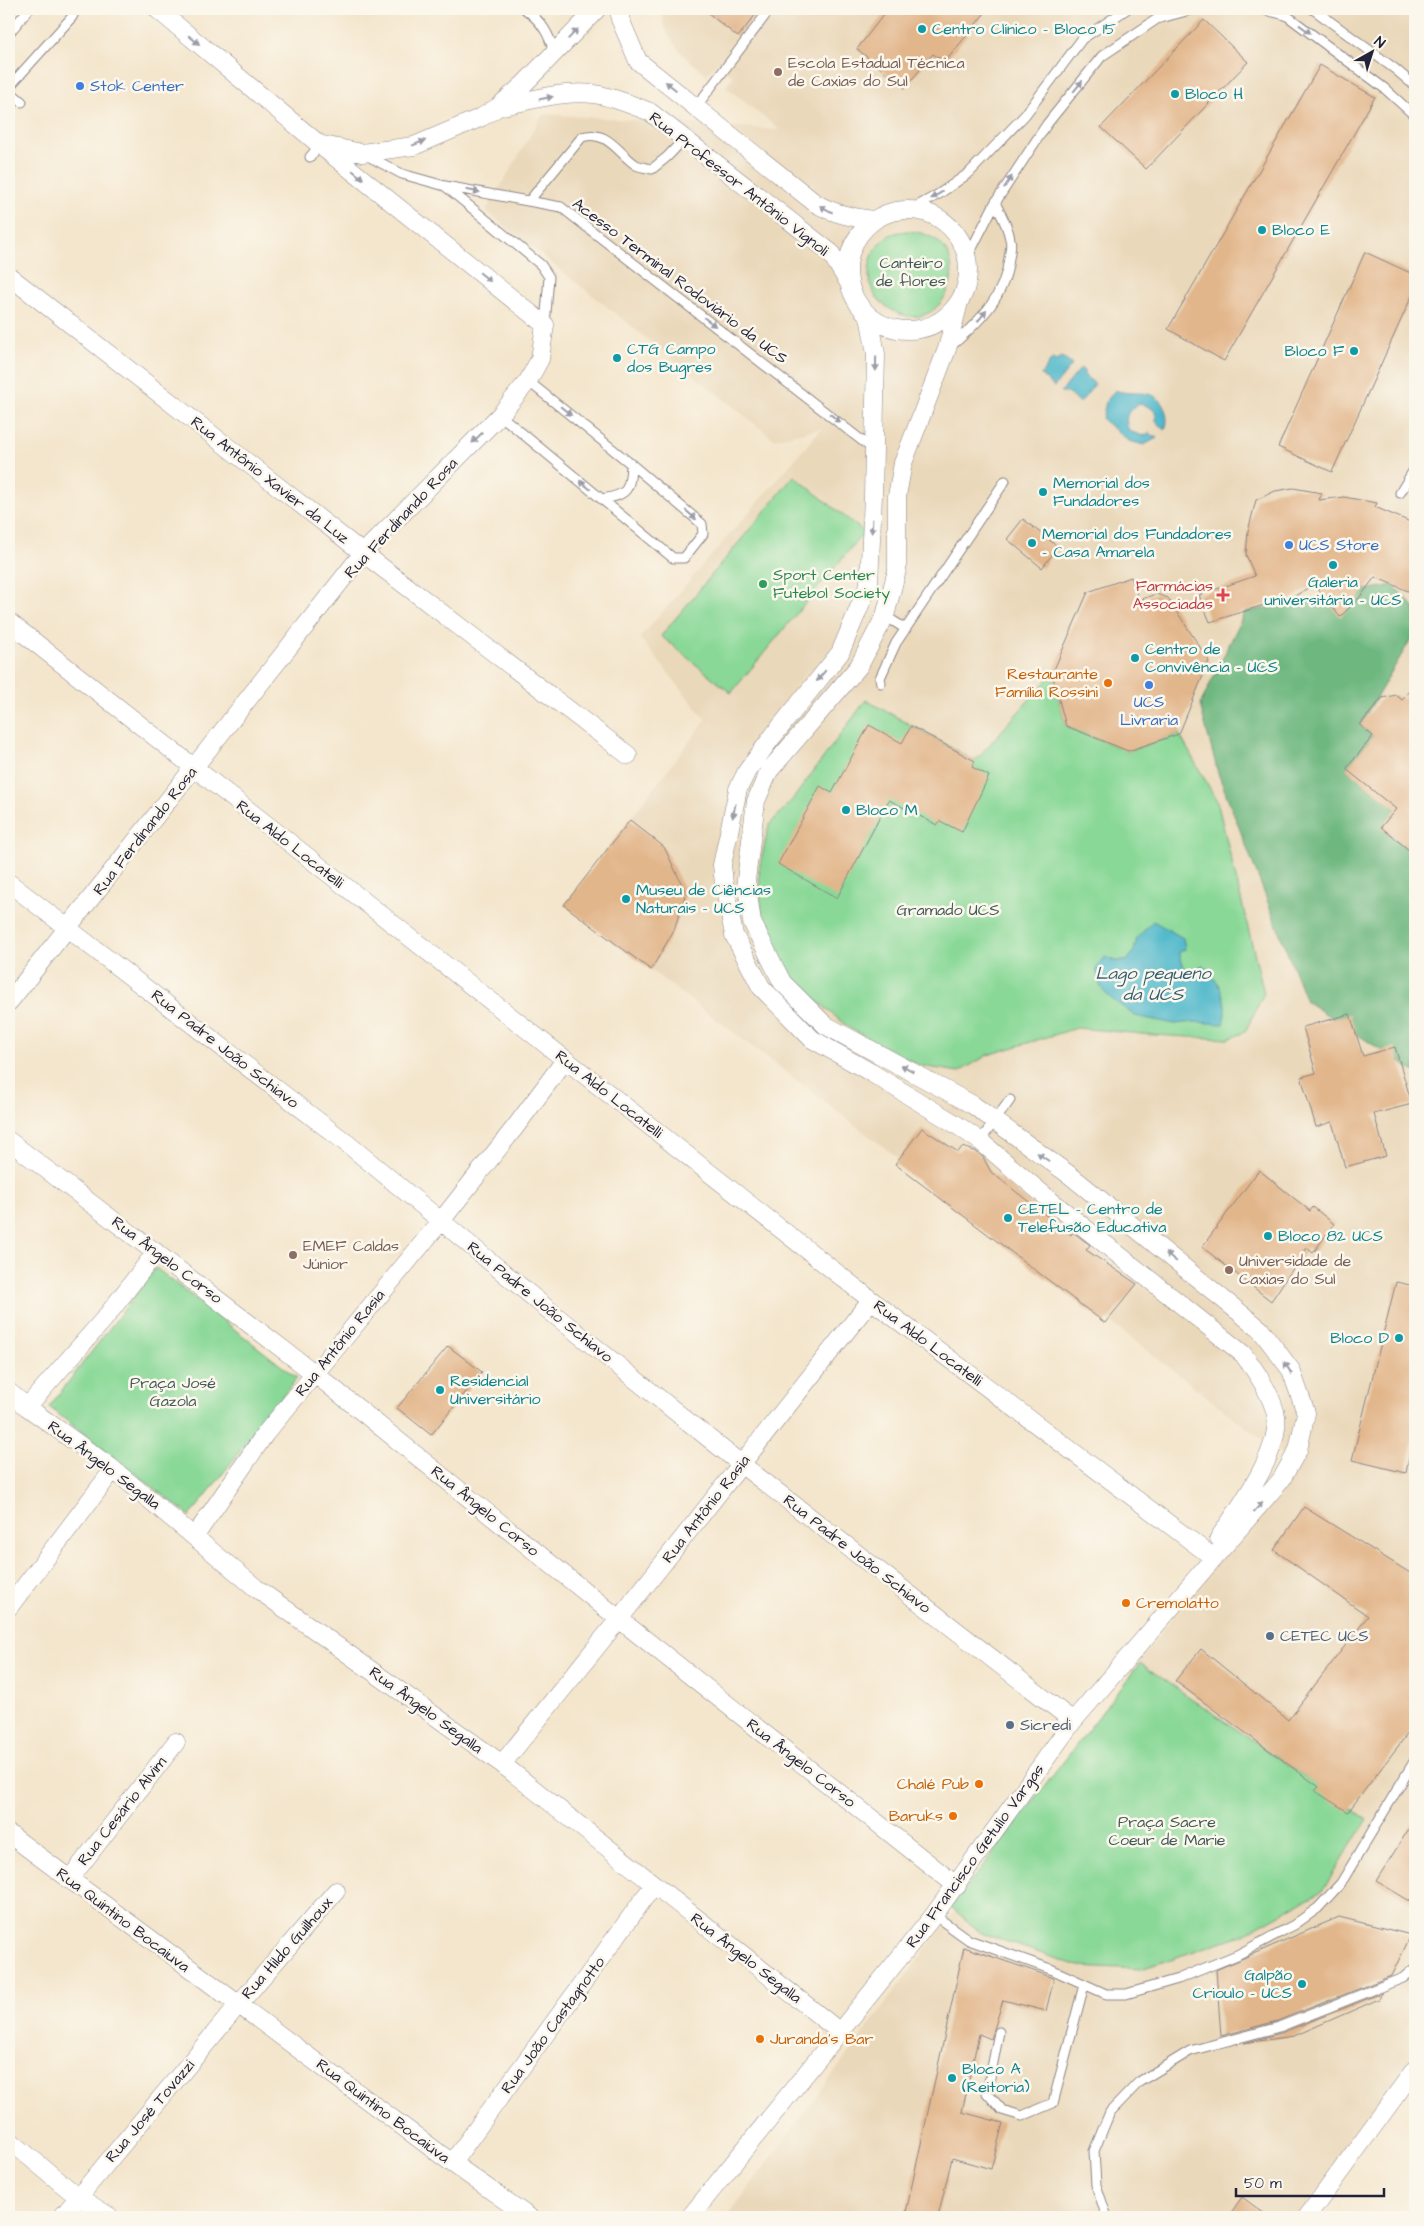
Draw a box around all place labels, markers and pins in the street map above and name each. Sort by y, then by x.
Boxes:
place label: Centro Clínico - Bloco 15 [932,18,1117,40]
marker: Centro Clínico - Bloco 15 [916,23,928,35]
place label: Escola Estadual Técnica de Caxias do Sul [788,52,965,92]
marker: Escola Estadual Técnica de Caxias do Sul [772,66,784,78]
place label: Stok Center [90,75,184,97]
marker: Stok Center [74,80,86,92]
place label: Bloco H [1185,83,1243,105]
marker: Bloco H [1169,88,1181,100]
place label: Bloco E [1272,219,1330,241]
marker: Bloco E [1256,224,1268,236]
place label: CTG Campo dos Bugres [627,338,716,379]
place label: Bloco F [1285,340,1344,362]
marker: Bloco F [1348,345,1360,357]
marker: CTG Campo dos Bugres [611,352,623,364]
place label: Memorial dos Fundadores [1053,472,1150,512]
marker: Memorial dos Fundadores [1037,486,1049,498]
place label: Memorial dos Fundadores - Casa Amarela [1042,523,1232,563]
place label: UCS Store [1299,534,1380,556]
marker: Memorial dos Fundadores - Casa Amarela [1026,537,1038,549]
marker: UCS Store [1283,539,1295,551]
marker: Galeria universitária - UCS [1327,559,1339,571]
place label: Sport Center Futebol Society [773,564,890,605]
place label: Galeria universitária - UCS [1264,571,1402,611]
place label: Farmácias Associadas [1133,575,1213,615]
marker: Sport Center Futebol Society [757,578,769,590]
marker: Farmácias Associadas [1217,589,1229,601]
place label: Centro de Convivência - UCS [1145,638,1278,678]
marker: Centro de Convivência - UCS [1129,652,1141,664]
place label: Restaurante Família Rossini [995,663,1099,703]
marker: Restaurante Família Rossini [1102,677,1114,689]
marker: UCS Livraria [1143,679,1155,691]
place label: UCS Livraria [1120,691,1178,731]
place label: Bloco M [856,799,918,821]
marker: Bloco M [840,804,852,816]
place label: Museu de Ciências Naturais - UCS [636,879,771,919]
marker: Museu de Ciências Naturais - UCS [620,893,632,905]
place label: CETEL - Centro de Telefusão Educativa [1018,1198,1166,1238]
marker: CETEL - Centro de Telefusão Educativa [1002,1212,1014,1224]
place label: Bloco 82 UCS [1278,1225,1383,1247]
marker: Bloco 82 UCS [1262,1230,1274,1242]
place label: EMEF Caldas Júnior [303,1235,399,1275]
marker: EMEF Caldas Júnior [287,1249,299,1261]
place label: Universidade de Caxias do Sul [1239,1250,1351,1290]
marker: Universidade de Caxias do Sul [1223,1264,1235,1276]
place label: Bloco D [1330,1327,1389,1349]
marker: Bloco D [1393,1332,1405,1344]
place label: Residencial Universitário [450,1370,541,1410]
marker: Residencial Universitário [434,1384,446,1396]
place label: Cremolatto [1136,1592,1219,1614]
marker: Cremolatto [1120,1597,1132,1609]
place label: CETEC UCS [1280,1625,1369,1647]
marker: CETEC UCS [1264,1630,1276,1642]
place label: Sicredi [1020,1714,1072,1736]
marker: Sicredi [1004,1719,1016,1731]
place label: Chalé Pub [897,1773,969,1795]
marker: Chalé Pub [973,1778,985,1790]
place label: Baruks [889,1805,943,1827]
marker: Baruks [947,1810,959,1822]
place label: Galpão Crioulo - UCS [1192,1964,1292,2004]
marker: Galpão Crioulo - UCS [1296,1978,1308,1990]
place label: Juranda's Bar [770,2028,873,2050]
marker: Juranda's Bar [754,2033,766,2045]
place label: Bloco A (Reitoria) [962,2058,1030,2098]
marker: Bloco A (Reitoria) [946,2072,958,2084]

